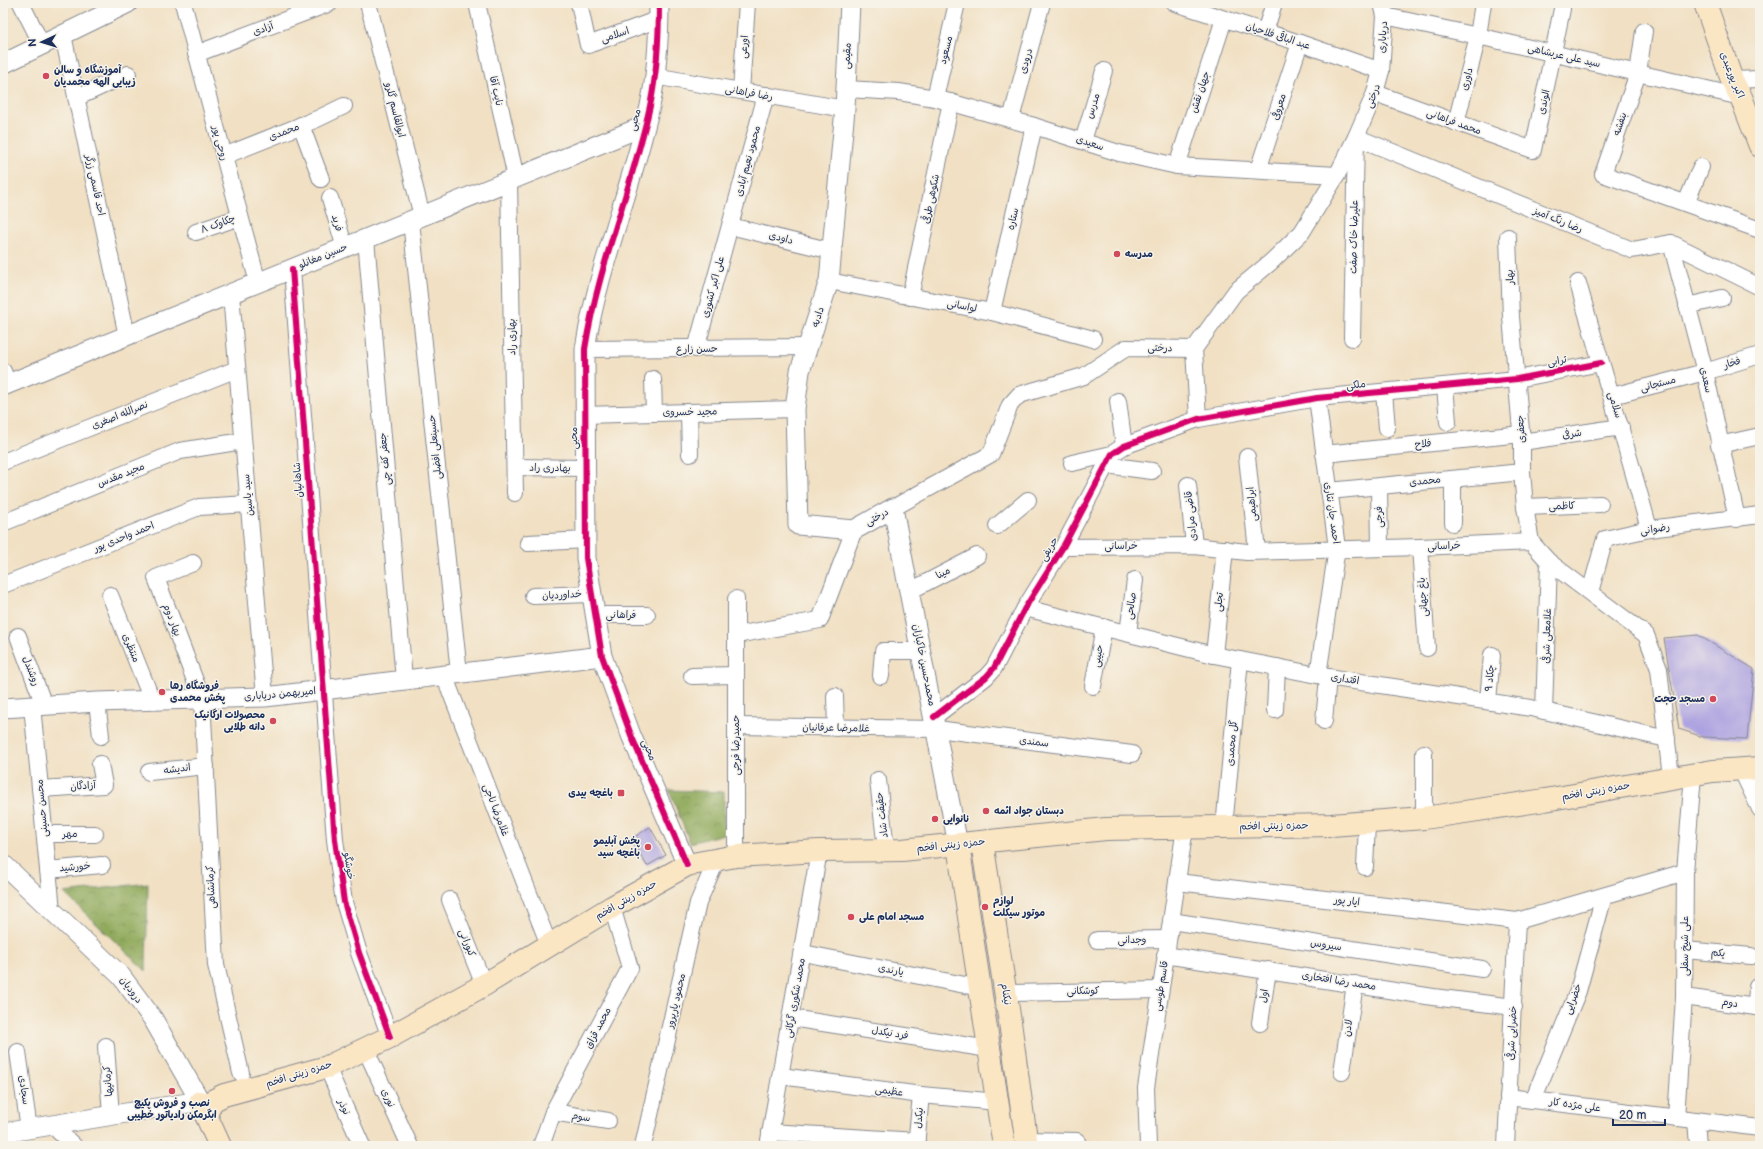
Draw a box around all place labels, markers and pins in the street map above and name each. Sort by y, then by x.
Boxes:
place label: آموزشگاه و سالن زیبایی الهه محمدیان [54,63,136,88]
marker: آموزشگاه و سالن زیبایی الهه محمدیان [41,71,51,81]
place label: مدرسه [1125,248,1153,260]
marker: مدرسه [1112,249,1122,259]
place label: فروشگاه رها پخش محمدی [170,679,225,705]
marker: فروشگاه رها پخش محمدی [157,687,167,697]
place label: مسجد حجت [1654,693,1705,705]
marker: مسجد حجت [1708,694,1718,704]
place label: محصولات ارگانیک دانه طلایی [194,708,265,733]
marker: محصولات ارگانیک دانه طلایی [268,716,278,726]
place label: باغچه بیدی [568,787,613,799]
marker: باغچه بیدی [616,788,626,798]
place label: دبستان جواد ائمه [994,805,1064,817]
marker: دبستان جواد ائمه [981,806,991,816]
place label: نانوایی [943,813,970,825]
marker: نانوایی [930,814,940,824]
place label: پخش آبلیمو باغچه سید [593,835,640,859]
marker: پخش آبلیمو باغچه سید [643,842,653,852]
place label: لوازم موتور سیکلت [993,895,1045,919]
marker: لوازم موتور سیکلت [980,902,990,912]
place label: مسجد امام علی [859,911,925,924]
marker: مسجد امام علی [846,912,856,922]
marker: نصب و فروش پکیج ابگرمکن رادیاتور خطیبی [167,1086,177,1096]
place label: نصب و فروش پکیج ابگرمکن رادیاتور خطیبی [127,1097,217,1122]

